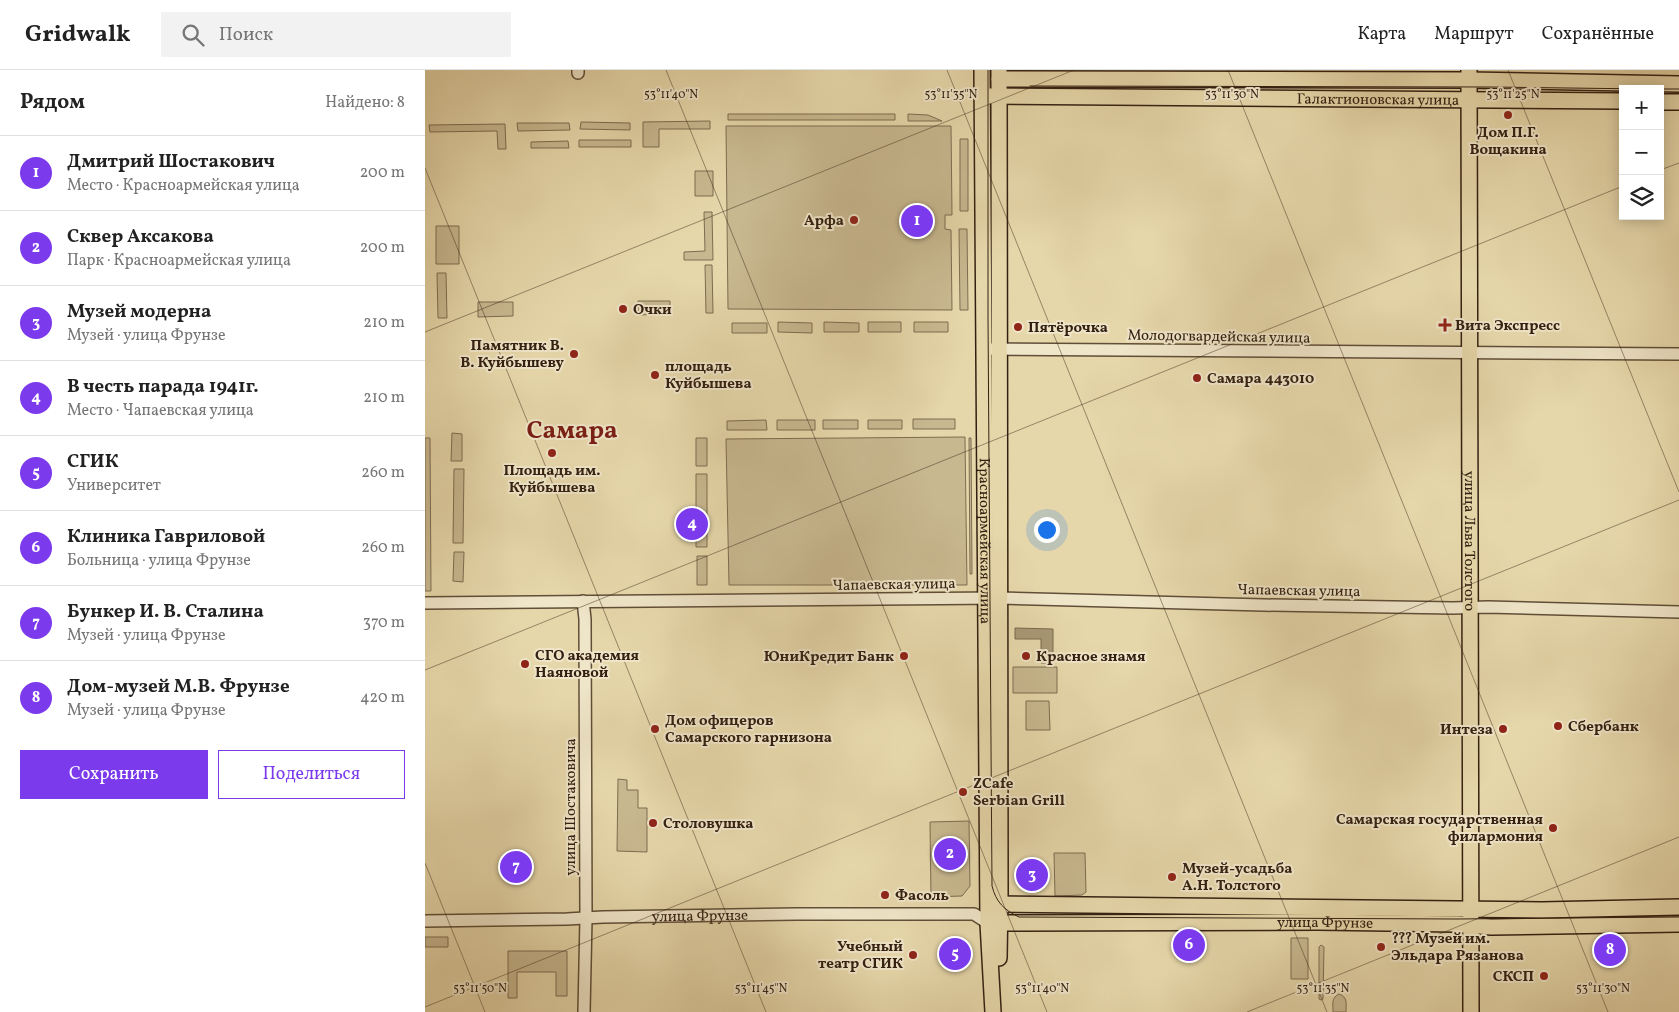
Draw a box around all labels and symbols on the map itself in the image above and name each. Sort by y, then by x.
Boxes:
text: 53°11'40"N [644,87,698,103]
text: 53°11'35"N [924,87,978,103]
text: 53°11'30"N [1205,87,1259,103]
text: 53°11'25"N [1486,87,1540,103]
street label: Галактионовская улица [1297,89,1459,112]
marker: Дом П.Г. Вощакина [1502,109,1514,121]
place label: Дом П.Г. Вощакина [1469,123,1547,161]
pin: 1 [901,202,933,240]
place label: Арфа [804,211,844,232]
marker: Арфа [848,214,860,226]
place label: Очки [633,300,672,321]
marker: Очки [617,303,629,315]
place label: Вита Экспресс [1455,316,1560,337]
place label: Пятёрочка [1028,318,1108,339]
marker: Вита Экспресс [1439,319,1451,331]
marker: Пятёрочка [1012,321,1024,333]
street label: Молодогвардейская улица [1127,325,1311,350]
place label: Памятник В. В. Куйбышеву [460,336,565,374]
marker: Памятник В. В. Куйбышеву [568,348,580,360]
place label: площадь Куйбышева [665,357,752,395]
marker: площадь Куйбышева [649,369,661,381]
place label: Самара 443010 [1207,369,1314,390]
marker: Самара 443010 [1191,372,1203,384]
district label: Самара [526,414,618,449]
marker: Площадь им. Куйбышева [546,447,558,459]
street label: Красноармейская улица [973,458,995,624]
place label: Площадь им. Куйбышева [504,461,600,499]
street label: улица Льва Толстого [1458,471,1479,611]
pin: 4 [676,505,708,543]
your location [1034,517,1060,543]
street label: Чапаевская улица [832,574,956,597]
street label: Чапаевская улица [1237,580,1361,603]
place label: СГО академия Наяновой [535,646,640,684]
place label: ЮниКредит Банк [764,647,894,668]
place label: Красное знамя [1036,647,1146,668]
marker: ЮниКредит Банк [898,650,910,662]
marker: Красное знамя [1020,650,1032,662]
marker: СГО академия Наяновой [519,658,531,670]
place label: Дом офицеров Самарского гарнизона [665,711,832,749]
place label: Сбербанк [1568,717,1639,738]
place label: Интеза [1440,720,1493,741]
marker: Сбербанк [1552,720,1564,732]
marker: Дом офицеров Самарского гарнизона [649,723,661,735]
marker: Интеза [1497,723,1509,735]
street label: улица Шостаковича [561,738,582,876]
place label: ZCafe Serbian Grill [973,774,1065,812]
marker: ZCafe Serbian Grill [957,786,969,798]
place label: Самарская государственная филармония [1336,810,1543,848]
place label: Столовушка [663,814,753,835]
marker: Столовушка [647,817,659,829]
marker: Самарская государственная филармония [1547,822,1559,834]
pin: 2 [934,835,966,873]
pin: 7 [500,848,532,886]
pin: 3 [1016,856,1048,894]
place label: Музей-усадьба А.Н. Толстого [1182,859,1292,897]
marker: Музей-усадьба А.Н. Толстого [1166,871,1178,883]
place label: Фасоль [895,886,950,907]
marker: Фасоль [879,889,891,901]
street label: улица Фрунзе [652,906,748,928]
street label: улица Фрунзе [1277,913,1373,935]
pin: 6 [1173,926,1205,964]
place label: ??? Музей им. Эльдара Рязанова [1391,929,1524,967]
pin: 8 [1594,931,1626,969]
pin: 5 [939,935,971,973]
place label: Учебный театр СГИК [818,937,903,975]
marker: ??? Музей им. Эльдара Рязанова [1375,941,1387,953]
marker: Учебный театр СГИК [907,949,919,961]
place label: СКСП [1493,967,1534,988]
marker: СКСП [1538,970,1550,982]
text: 53°11'50"N [453,981,507,997]
text: 53°11'45"N [735,981,787,997]
text: 53°11'40"N [1015,981,1069,997]
text: 53°11'35"N [1296,981,1350,997]
text: 53°11'30"N [1576,981,1630,997]

